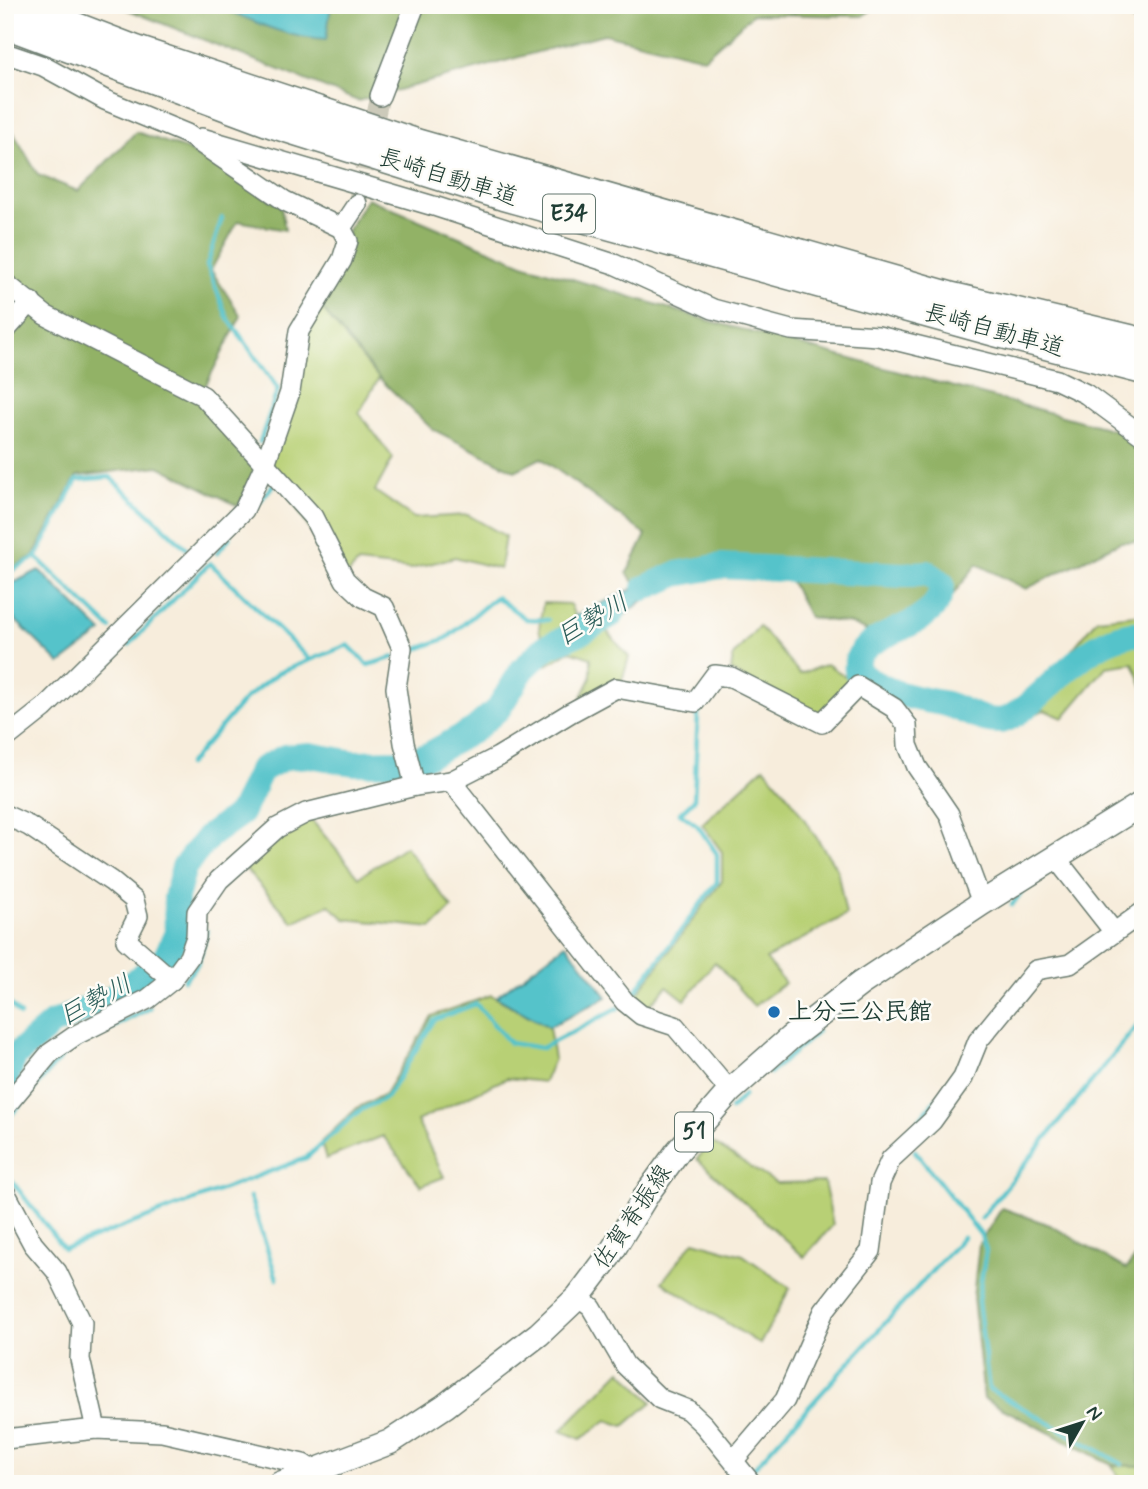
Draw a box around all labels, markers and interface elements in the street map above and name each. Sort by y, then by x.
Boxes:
street label: 長崎自動車道 [375,142,521,214]
road number: E34 [543,195,595,234]
street label: 長崎自動車道 [920,297,1068,365]
water label: 巨勢川 [551,586,635,654]
water label: 巨勢川 [54,968,138,1034]
place label: 上分三公民館 [788,997,932,1028]
marker: 上分三公民館 [766,1004,782,1020]
road number: 51 [675,1112,713,1152]
street label: 佐賀脊振線 [587,1159,679,1275]
north arrow [1046,1388,1116,1458]
text: N [1080,1400,1108,1426]

